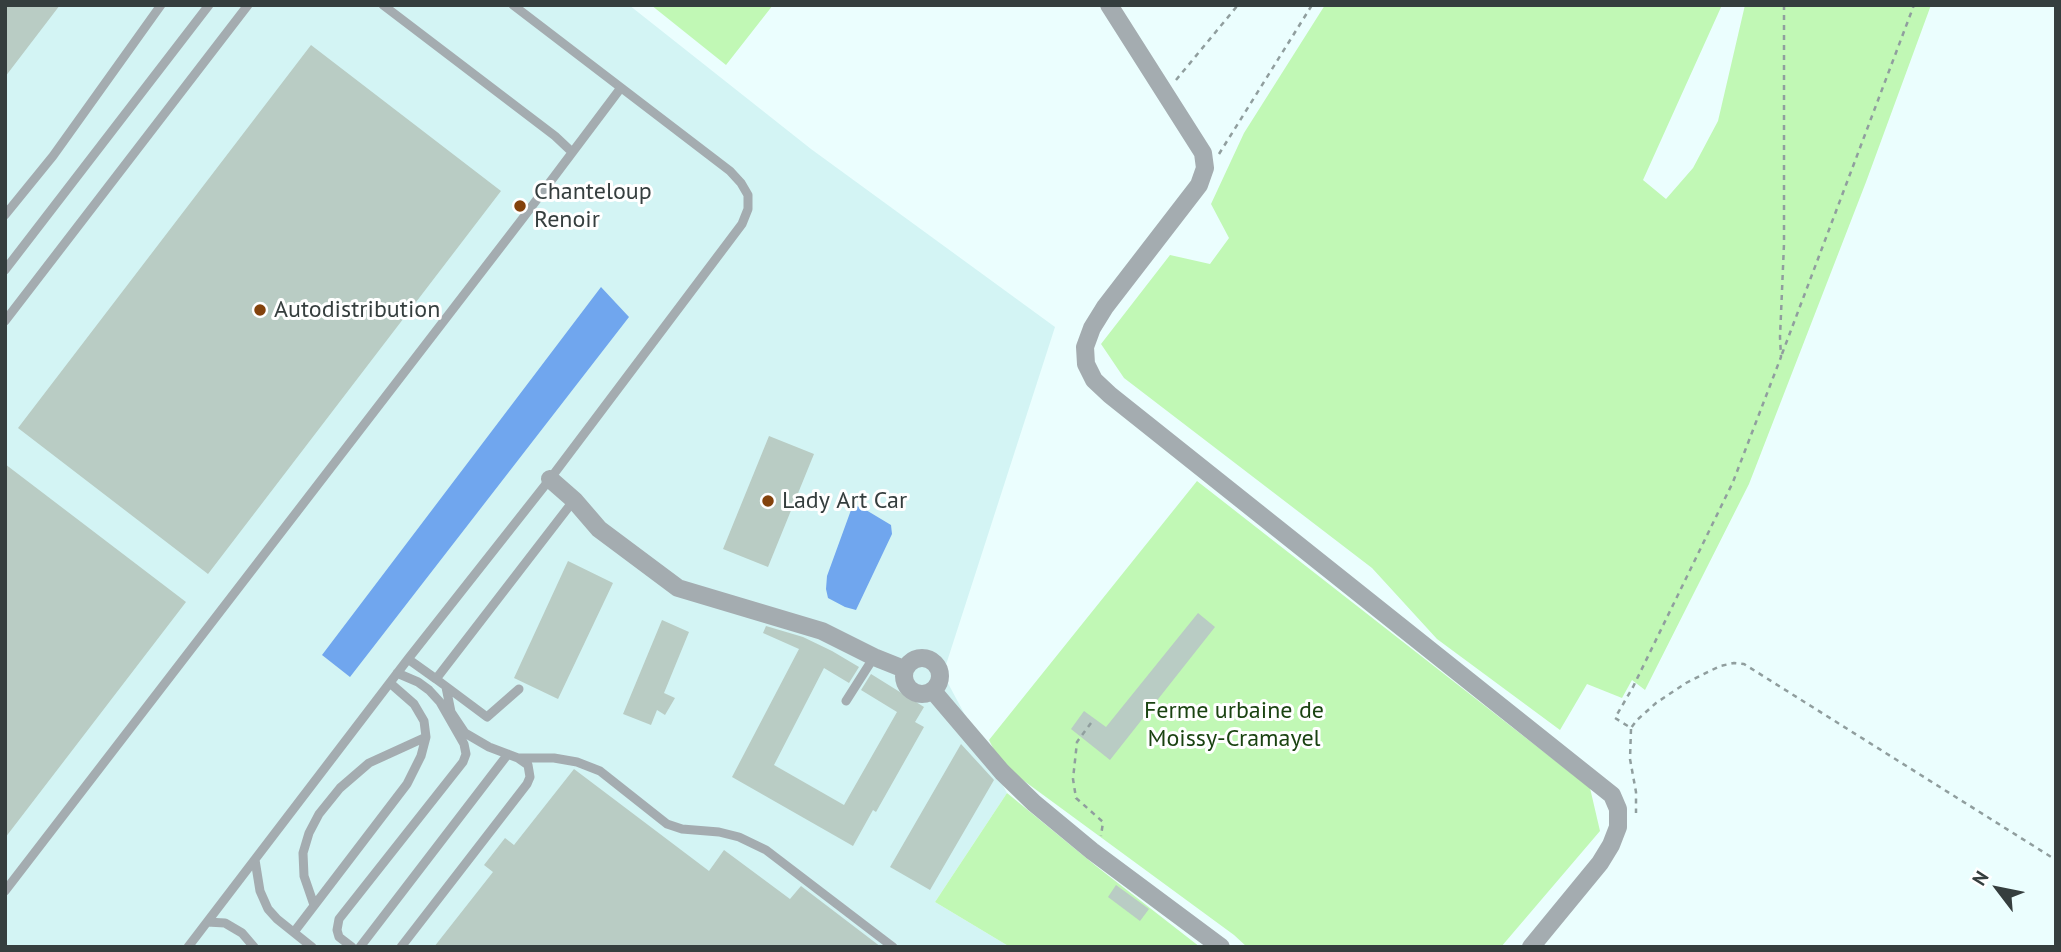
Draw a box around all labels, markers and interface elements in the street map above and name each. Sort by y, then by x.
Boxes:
place label: Chanteloup Renoir [534,178,652,234]
marker: Chanteloup Renoir [512,198,528,214]
place label: Autodistribution [274,296,440,324]
marker: Autodistribution [252,302,268,318]
place label: Lady Art Car [782,487,907,515]
marker: Lady Art Car [760,493,776,509]
park label: Ferme urbaine de Moissy-Cramayel [1144,697,1324,753]
north arrow [1963,854,2033,924]
text: N [1967,866,1994,890]

